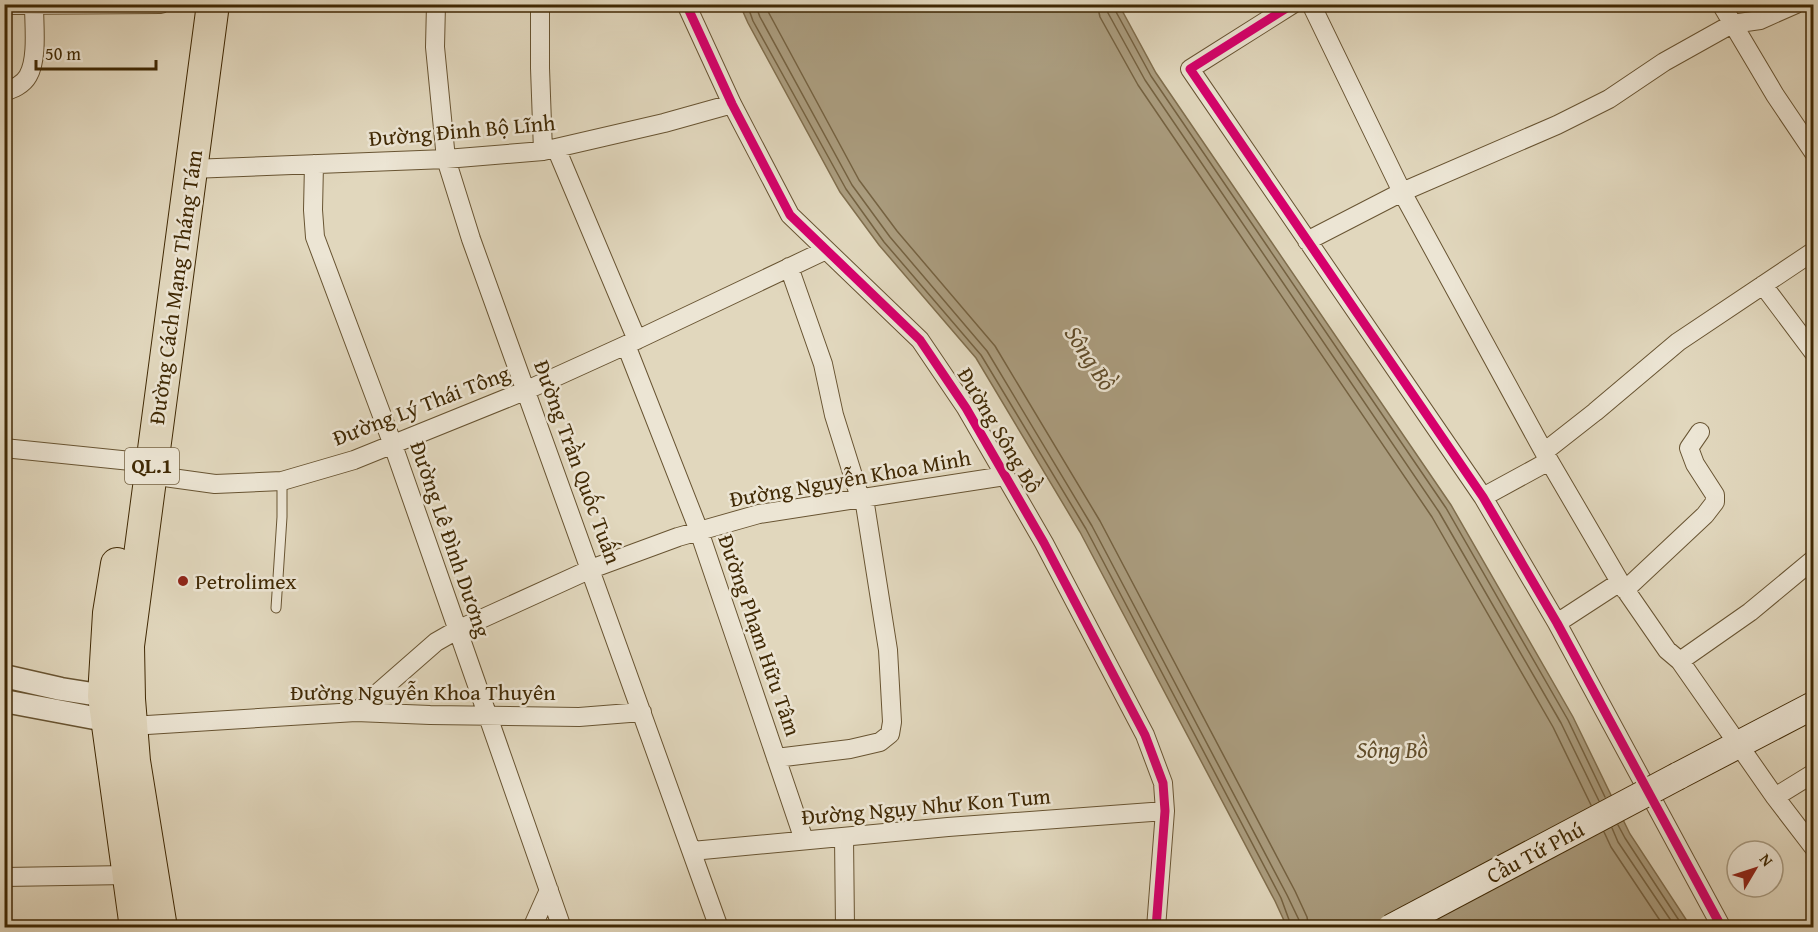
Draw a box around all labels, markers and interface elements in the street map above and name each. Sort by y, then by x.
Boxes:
scale bar [36,33,156,71]
text: 50 m [45,40,81,67]
street label: Đường Đinh Bộ Lĩnh [368,106,557,154]
street label: Đường Cách Mạng Tháng Tám [140,148,210,426]
water label: Sông Bồ [1056,318,1125,397]
street label: Đường Trần Quốc Tuấn [526,356,630,569]
street label: Đường Lý Thái Tông [328,357,514,453]
street label: Đường Sông Bồ [950,361,1050,499]
street label: Đường Lê Đình Dương [402,437,500,641]
street label: Đường Nguyễn Khoa Minh [727,441,974,515]
road number: QL.1 [125,448,179,484]
street label: Đường Phạm Hữu Tâm [711,530,809,740]
place label: Petrolimex [195,565,297,597]
marker: Petrolimex [176,574,190,588]
street label: Đường Nguyễn Khoa Thuyên [290,676,556,708]
water label: Sông Bồ [1356,732,1428,767]
street label: Đường Ngụy Như Kon Tum [800,779,1052,833]
street label: Cầu Tứ Phú [1481,813,1590,891]
north arrow [1725,839,1785,899]
text: N [1754,848,1780,872]

